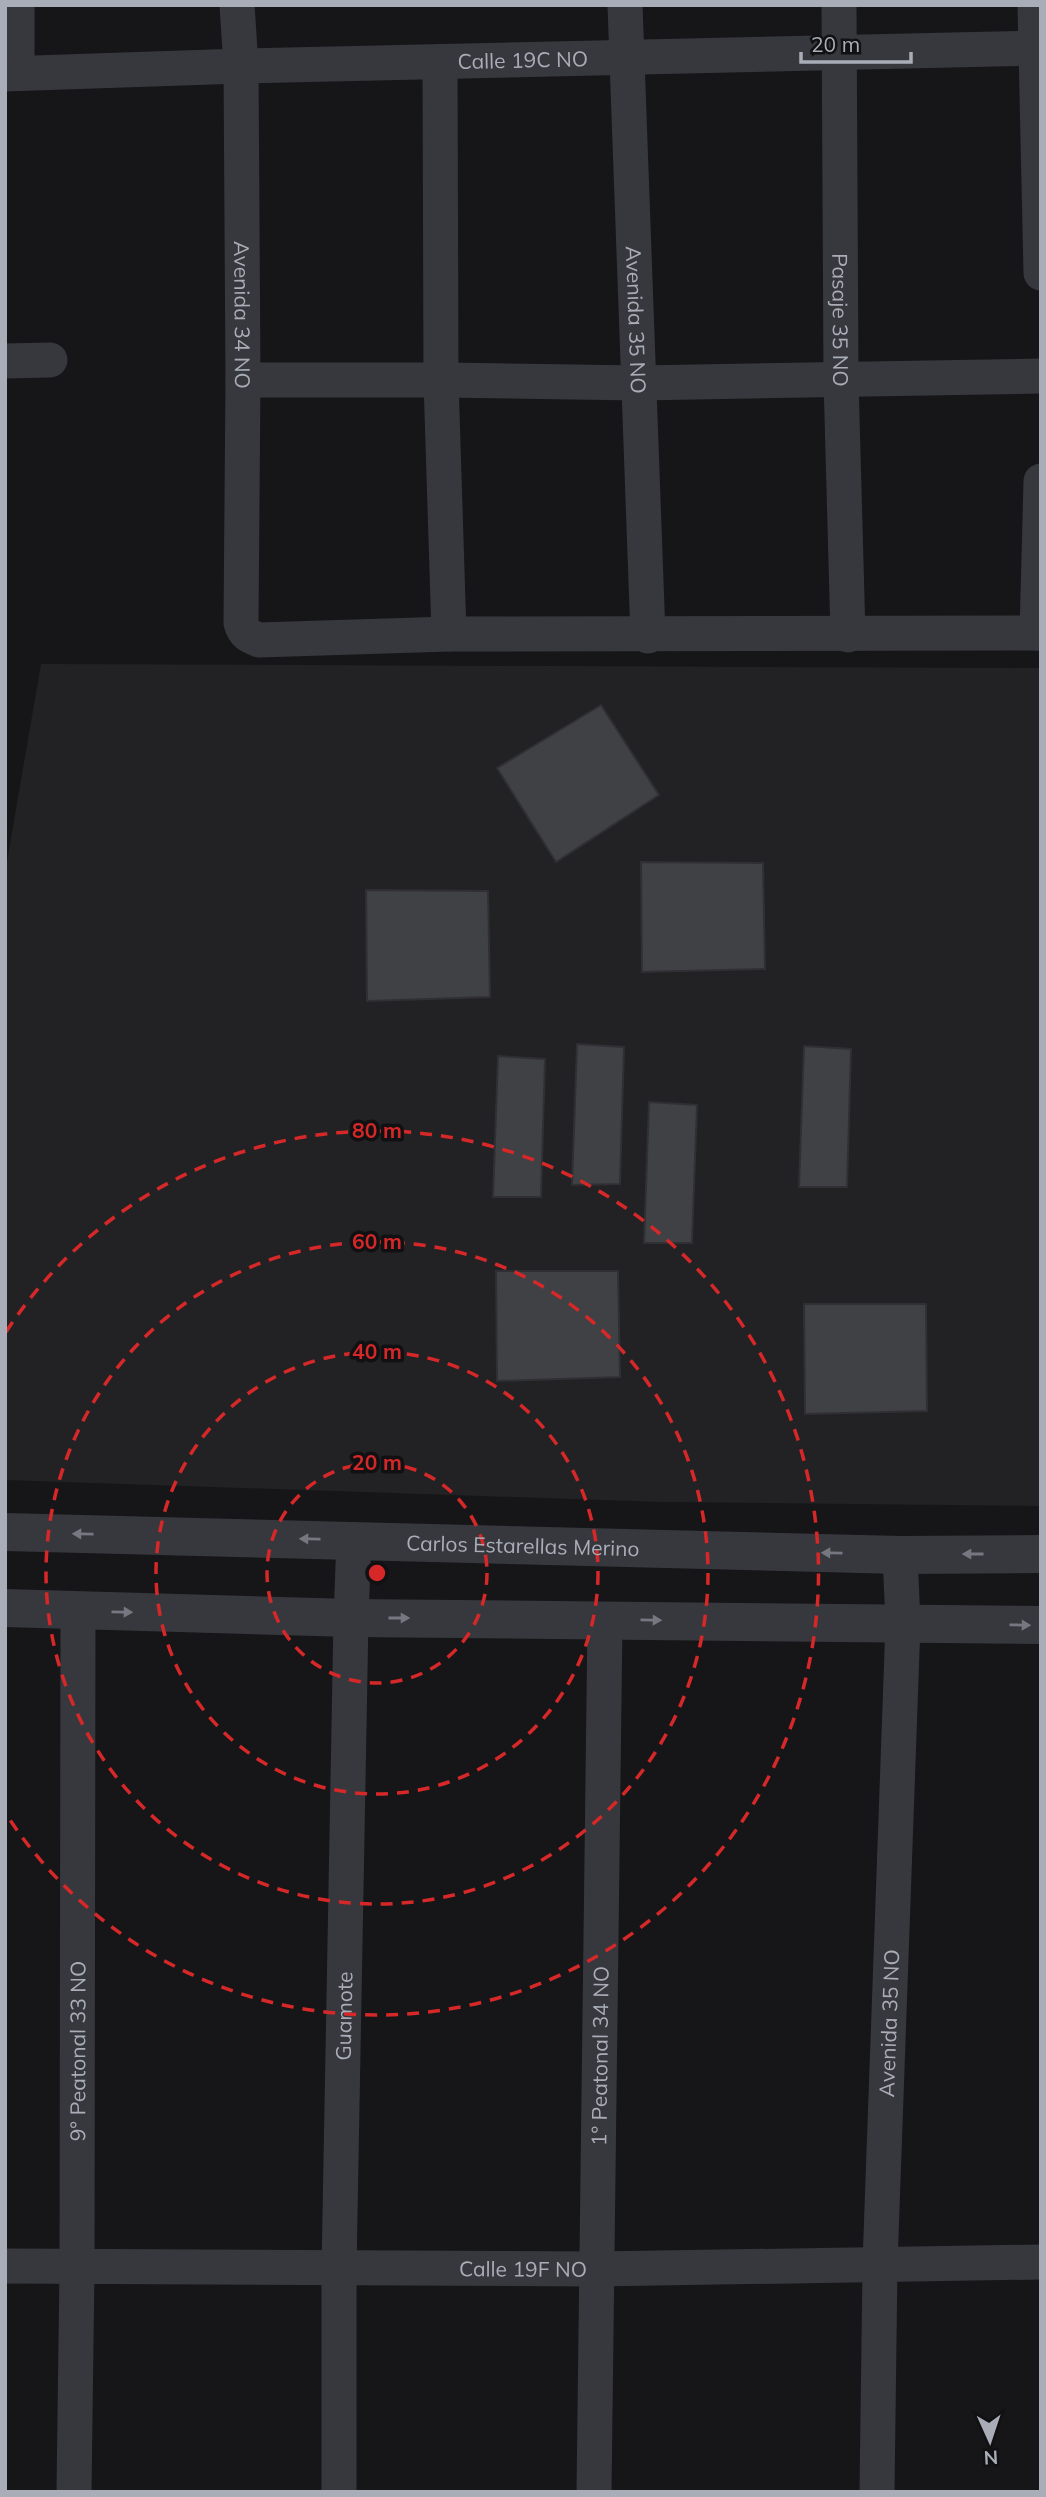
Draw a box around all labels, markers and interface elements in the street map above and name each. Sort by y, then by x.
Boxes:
scale bar [801,21,911,65]
text: 20 m [811,31,860,57]
street label: Calle 19C NO [457,45,588,74]
street label: Avenida 34 NO [229,241,256,389]
street label: Avenida 35 NO [621,245,652,394]
street label: Pasaje 35 NO [827,253,854,387]
text: 80 m [352,1117,402,1143]
text: 60 m [352,1228,402,1254]
text: 40 m [352,1338,402,1364]
text: 20 m [352,1449,402,1475]
one-way arrow [72,1528,94,1540]
street label: Carlos Estarellas Merino [406,1529,640,1561]
one-way arrow [299,1534,321,1545]
one-way arrow [820,1547,842,1559]
one-way arrow [961,1548,983,1560]
centre of rings [365,1561,389,1585]
one-way arrow [112,1607,134,1618]
one-way arrow [388,1612,410,1624]
one-way arrow [640,1614,662,1626]
one-way arrow [1009,1619,1031,1631]
street label: Avenida 35 NO [873,1949,904,2098]
street label: 9° Peatonal 33 NO [64,1961,90,2141]
street label: 1° Peatonal 34 NO [585,1966,614,2146]
street label: Guamote [330,1971,357,2061]
street label: Calle 19F NO [459,2255,587,2282]
north arrow [955,2406,1025,2476]
text: N [983,2446,999,2470]

